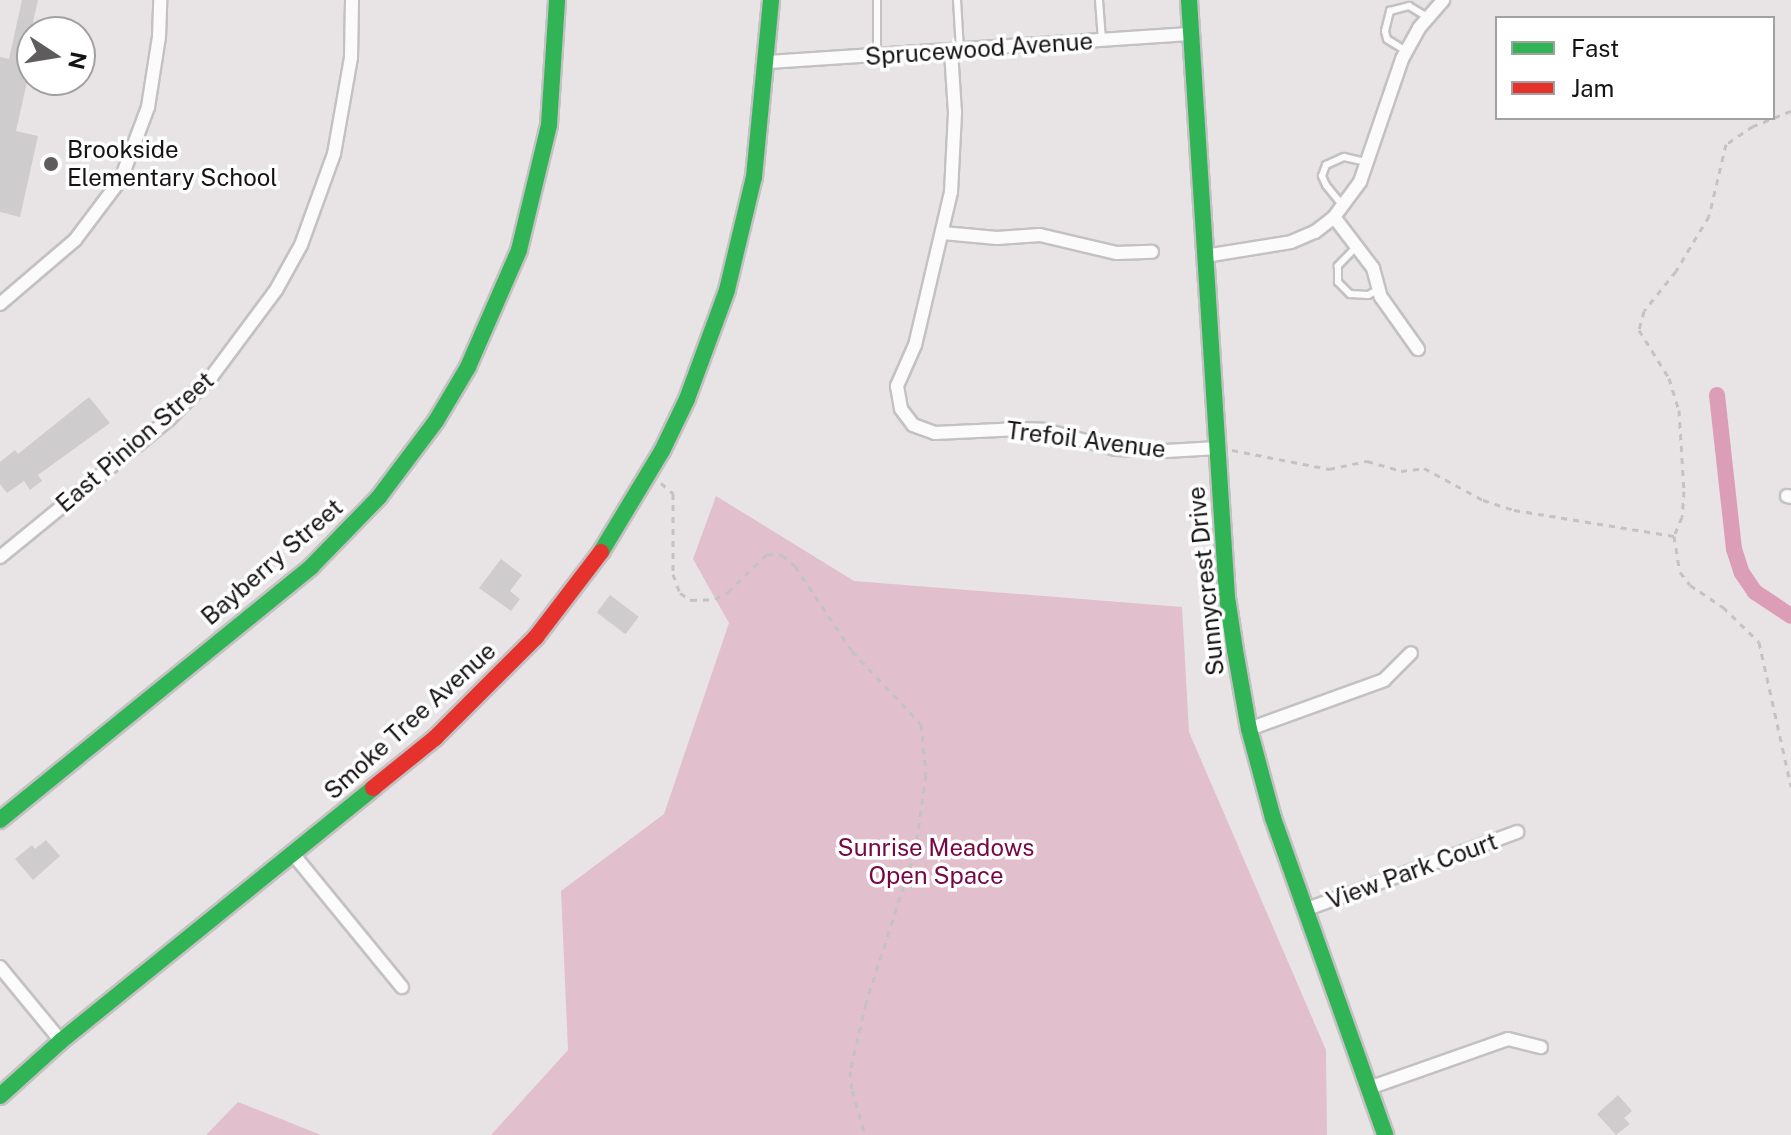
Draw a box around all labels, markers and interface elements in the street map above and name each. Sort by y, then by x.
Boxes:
north arrow [16,16,96,96]
legend [1495,16,1775,120]
street label: Sprucewood Avenue [864,27,1094,71]
text: Fast [1571,34,1619,62]
text: N [63,49,92,72]
text: Jam [1571,74,1614,102]
place label: Brookside Elementary School [67,136,278,192]
marker: Brookside Elementary School [42,155,60,173]
street label: East Pinion Street [50,366,220,518]
street label: Trefoil Avenue [1005,416,1167,464]
street label: Sunnycrest Drive [1182,485,1230,677]
street label: Bayberry Street [196,493,348,631]
street label: Smoke Tree Avenue [318,636,502,806]
street label: View Park Court [1323,827,1501,915]
park label: Sunrise Meadows Open Space [837,834,1035,890]

